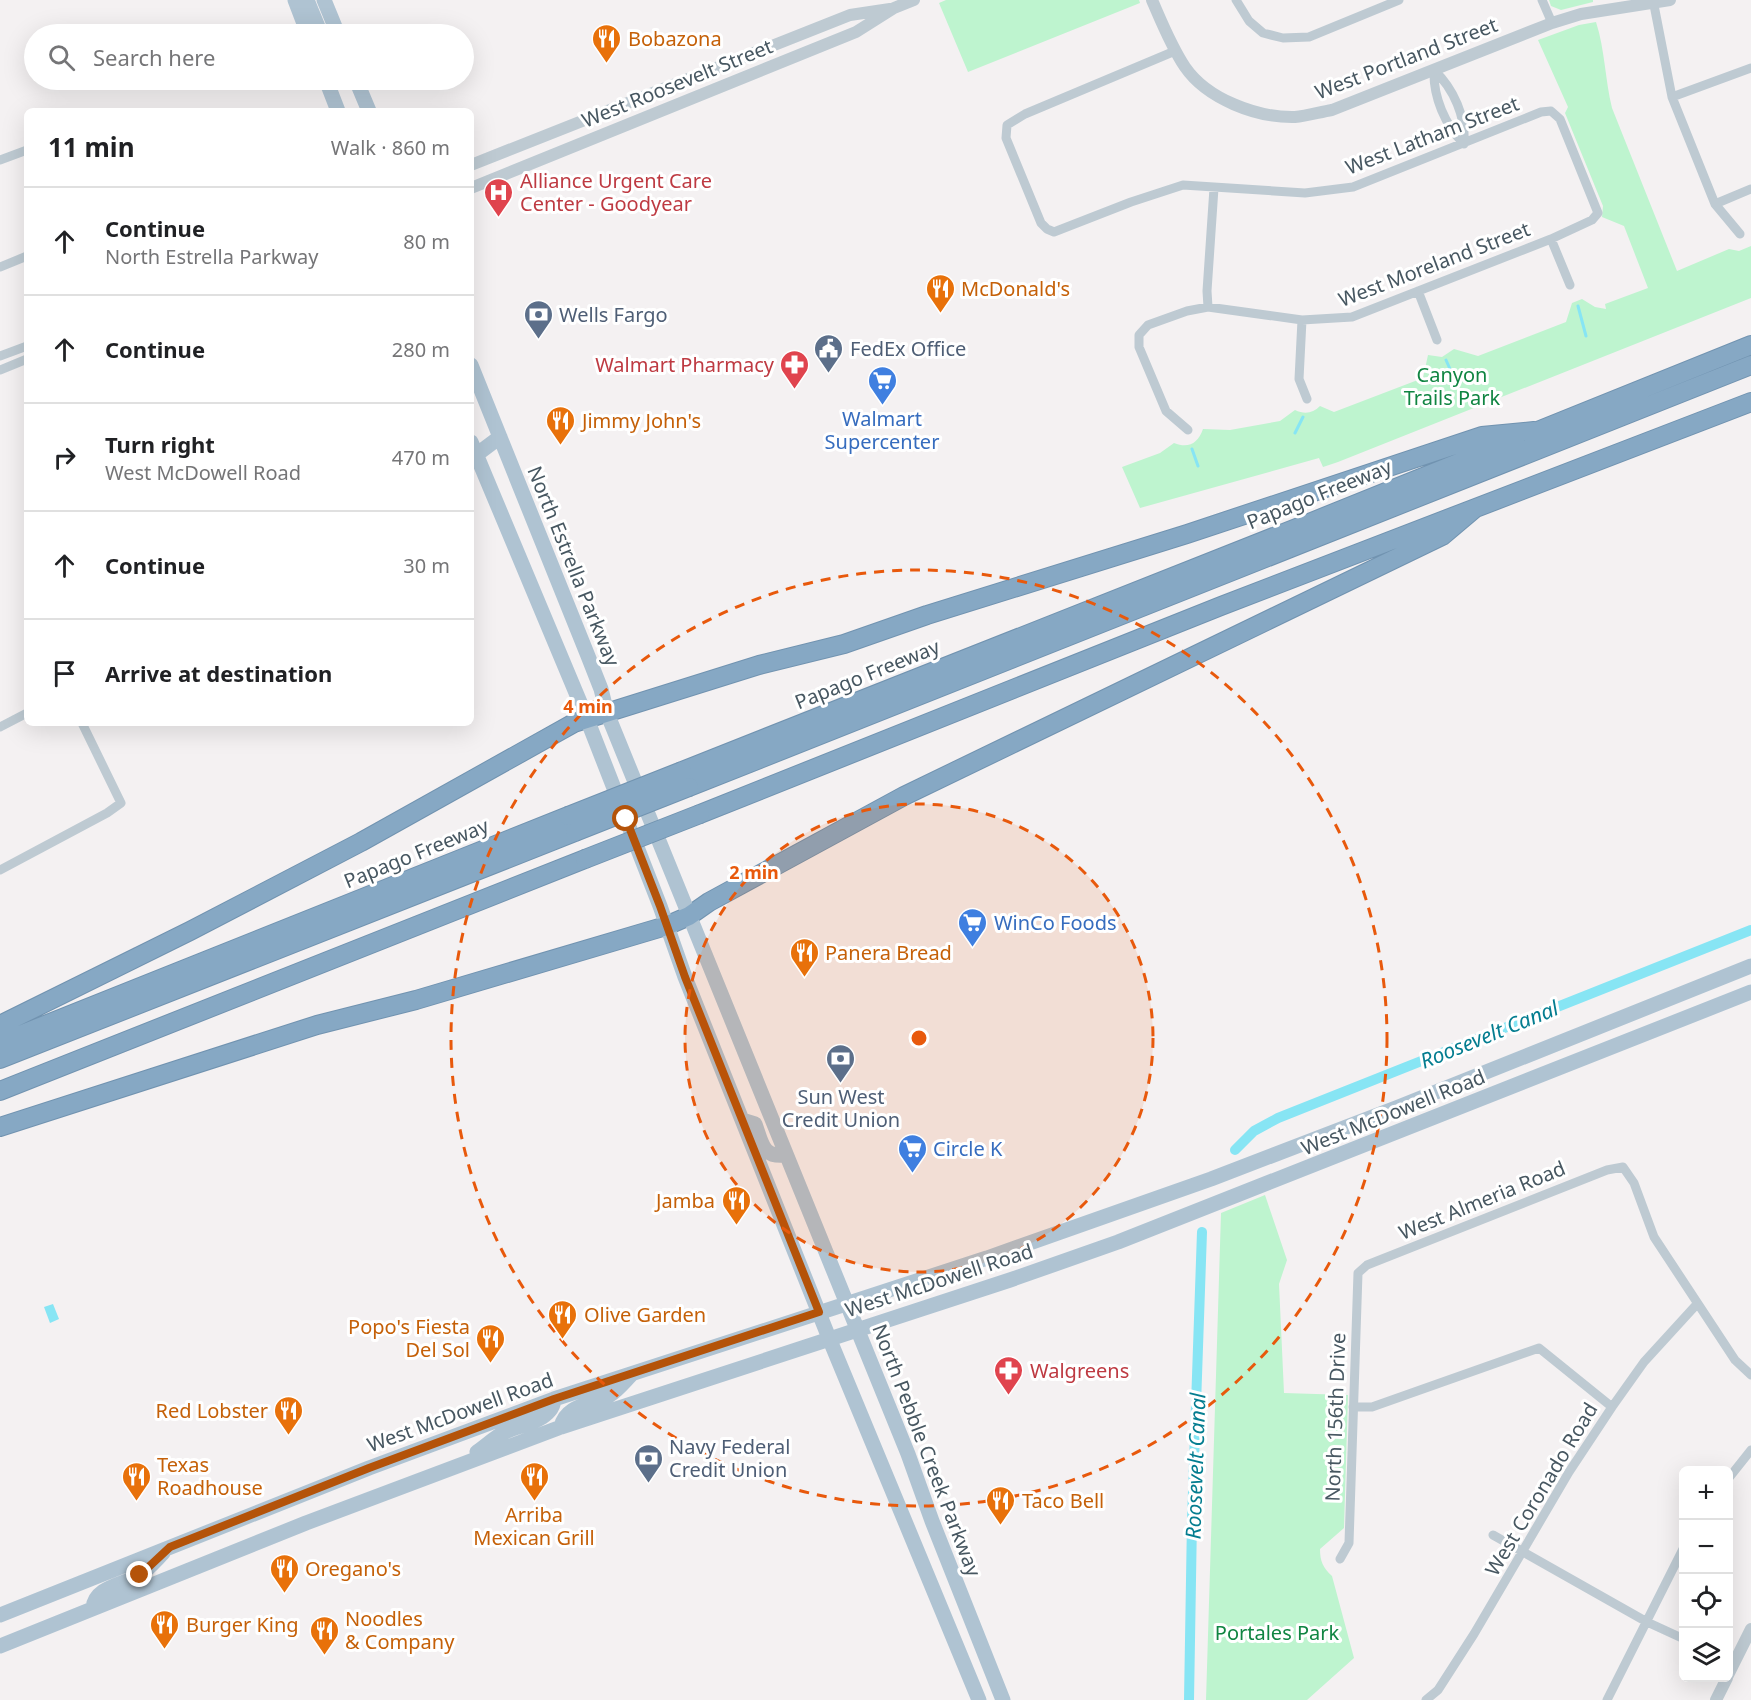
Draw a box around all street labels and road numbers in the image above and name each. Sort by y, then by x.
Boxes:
street label: West Portland Street [1311,11,1501,105]
street label: West Roosevelt Street [578,32,776,134]
street label: West Latham Street [1341,89,1523,181]
street label: West Moreland Street [1334,215,1534,313]
street label: Papago Freeway [1243,452,1396,535]
street label: North Estrella Parkway [521,462,627,671]
street label: Papago Freeway [791,632,944,715]
street label: Papago Freeway [340,811,493,894]
street label: West McDowell Road [1297,1063,1489,1161]
street label: West Almeria Road [1395,1154,1569,1246]
street label: West McDowell Road [842,1237,1036,1323]
street label: North Pebble Creek Parkway [866,1320,988,1581]
street label: North 156th Drive [1319,1332,1351,1502]
street label: West McDowell Road [363,1366,557,1458]
street label: West Coronado Road [1479,1397,1603,1581]

